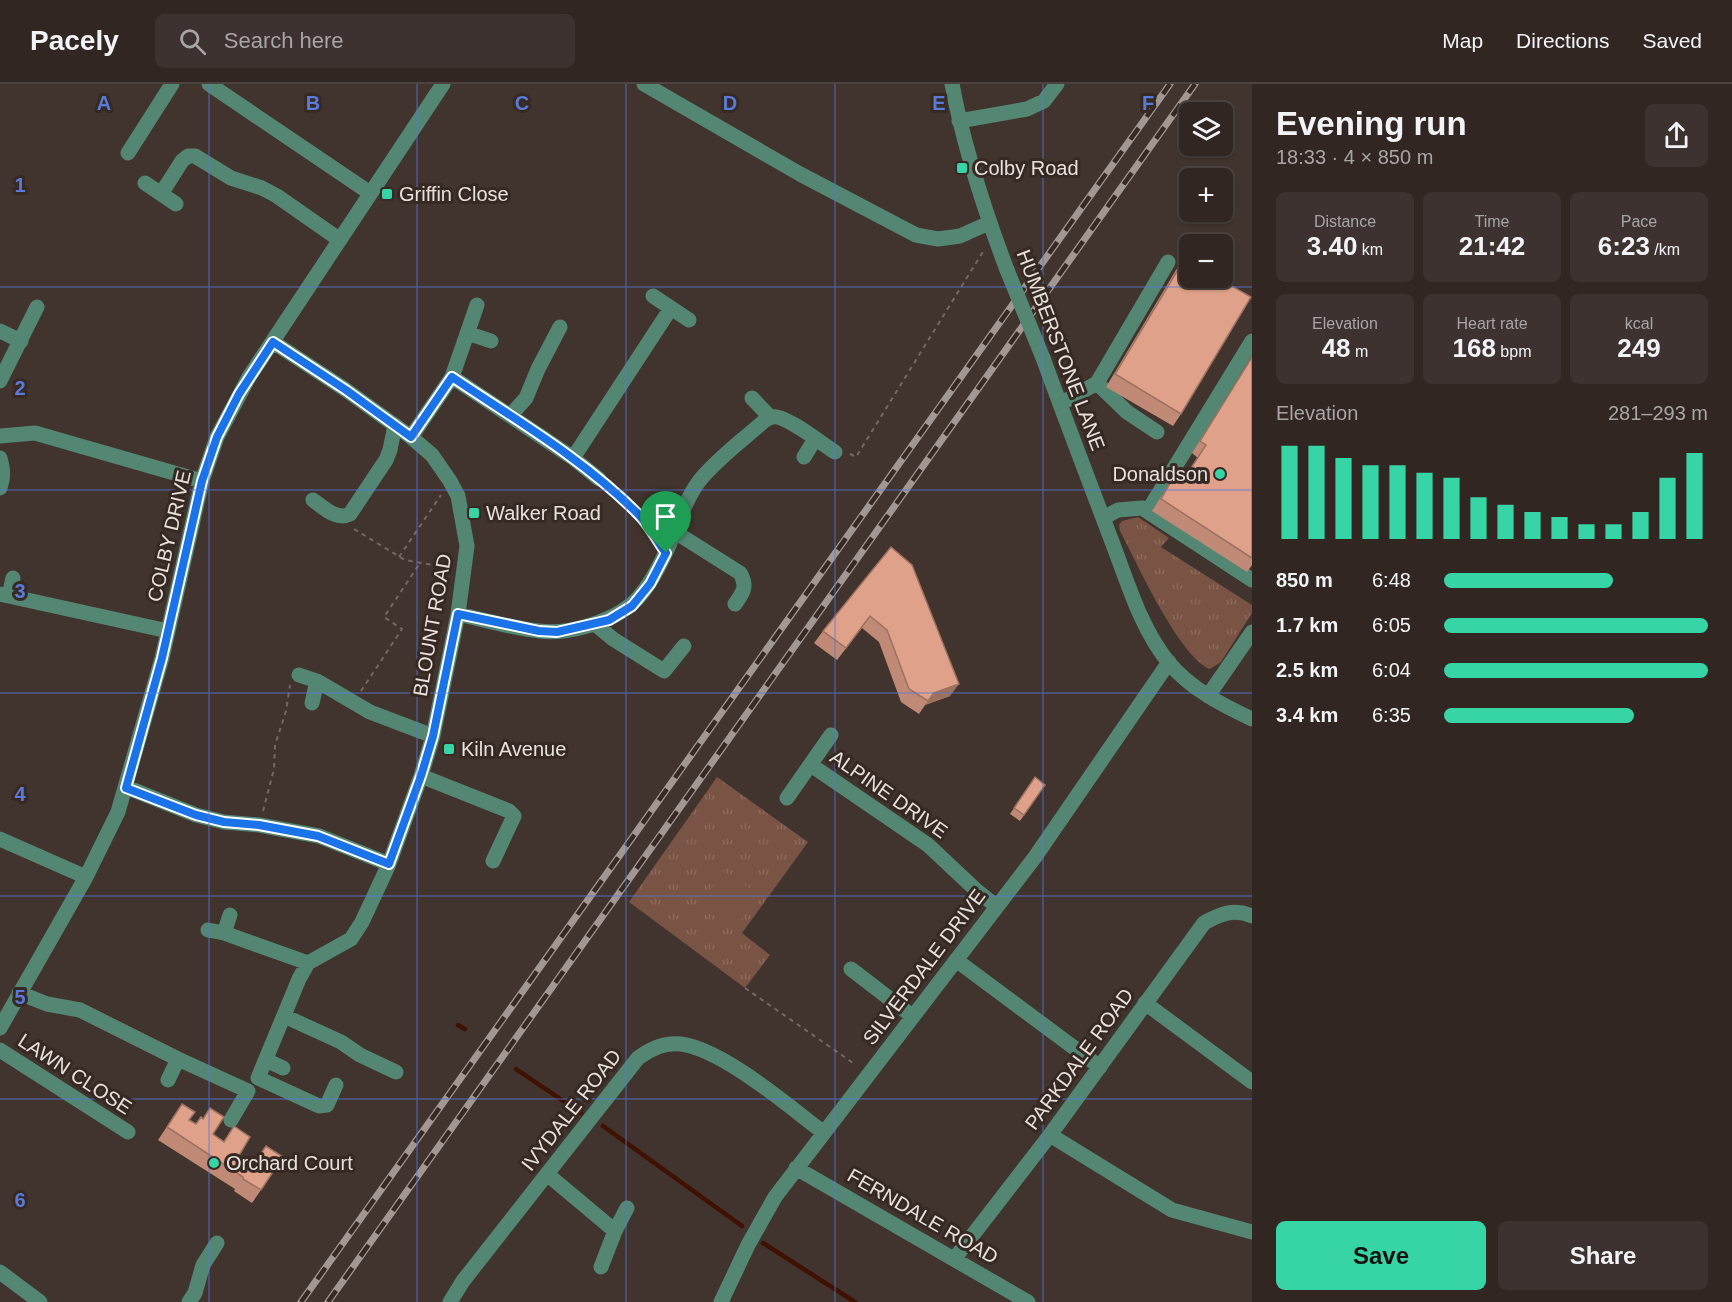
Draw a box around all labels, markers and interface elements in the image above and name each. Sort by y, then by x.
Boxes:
search box [155,14,575,68]
text: Pacely [30,25,119,56]
icon: search [176,25,209,58]
text: Search here [224,28,344,53]
text: Map [1442,29,1483,52]
text: Directions [1516,29,1609,52]
text: Saved [1642,29,1702,52]
text: A [97,92,111,114]
text: B [306,92,320,114]
text: C [515,92,529,114]
text: D [723,92,737,114]
text: E [932,92,946,114]
text: F [1142,92,1154,114]
map controls [1179,102,1233,288]
button: layers [1179,102,1233,156]
button: share [1645,104,1708,167]
text: Evening run [1276,105,1467,142]
text: 18:33 · 4 × 850 m [1276,146,1433,168]
place label: Colby Road [974,157,1079,179]
marker: Colby Road [955,161,969,175]
button: + [1179,168,1233,222]
text: 1 [14,174,26,196]
place label: Griffin Close [399,183,509,205]
marker: Griffin Close [380,187,394,201]
text: Distance [1314,213,1376,230]
text: Time [1475,213,1509,230]
text: Pace [1621,213,1657,230]
text: 3.40 [1307,231,1357,261]
text: 21:42 [1459,231,1525,261]
text: 6:23 [1598,231,1650,261]
button: − [1179,234,1233,288]
text: km [1357,241,1383,258]
text: /km [1650,241,1680,258]
street label: HUMBERSTONE LANE [1013,247,1109,453]
text: Elevation [1312,315,1378,332]
text: Heart rate [1456,315,1528,332]
text: kcal [1625,315,1653,332]
text: 48 [1322,333,1351,363]
text: 168 [1453,333,1496,363]
text: 249 [1617,333,1661,363]
text: m [1351,343,1368,360]
text: bpm [1496,343,1531,360]
text: 2 [14,377,26,399]
text: Elevation [1276,402,1358,424]
text: 281–293 m [1608,402,1708,424]
place label: Donaldson [1112,463,1208,485]
marker: Donaldson [1213,467,1227,481]
street label: COLBY DRIVE [143,468,195,604]
pin [640,491,691,553]
icon: arrive [649,500,682,533]
place label: Walker Road [486,502,601,524]
marker: Walker Road [467,506,481,520]
street label: BLOUNT ROAD [409,552,455,698]
text: 850 m [1276,569,1333,591]
text: 6:48 [1372,569,1411,591]
text: 3 [14,580,26,602]
text: 1.7 km [1276,614,1338,636]
text: 6:05 [1372,614,1411,636]
text: 2.5 km [1276,659,1338,681]
text: 6:04 [1372,659,1411,681]
text: 3.4 km [1276,704,1338,726]
text: 6:35 [1372,704,1411,726]
place label: Kiln Avenue [461,738,566,760]
marker: Kiln Avenue [442,742,456,756]
street label: ALPINE DRIVE [826,745,952,843]
text: 4 [14,783,26,805]
street label: SILVERDALE DRIVE [858,885,990,1049]
street label: PARKDALE ROAD [1021,984,1137,1134]
text: 5 [14,986,26,1008]
street label: LAWN CLOSE [14,1029,136,1119]
street label: IVYDALE ROAD [517,1045,625,1175]
place label: Orchard Court [226,1152,353,1174]
marker: Orchard Court [207,1156,221,1170]
street label: FERNDALE ROAD [844,1164,1002,1268]
text: 6 [14,1189,26,1211]
button: Save [1276,1221,1486,1290]
button: Share [1498,1221,1708,1290]

